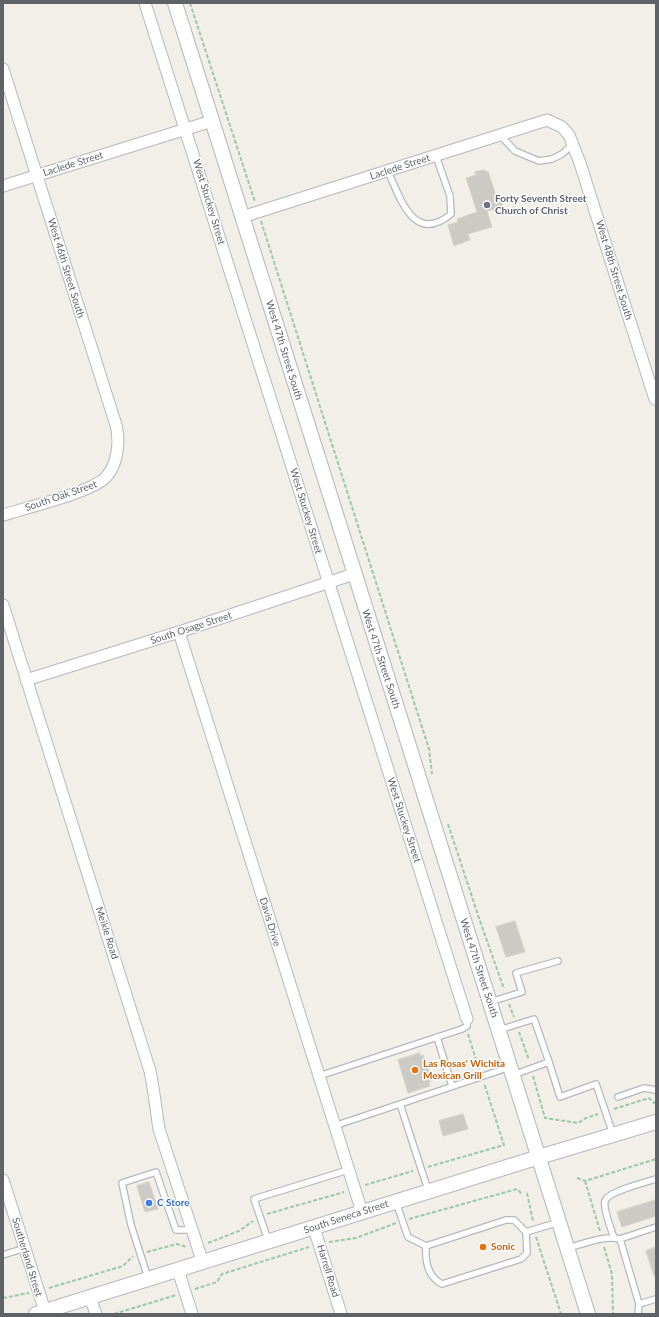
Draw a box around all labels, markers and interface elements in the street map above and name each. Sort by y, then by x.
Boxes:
street label: Laclede Street [41,149,105,179]
street label: Laclede Street [369,152,431,182]
street label: West Stuckey Street [190,158,228,246]
place label: Forty Seventh Street Church of Christ [495,193,587,216]
marker: Forty Seventh Street Church of Christ [482,200,492,210]
street label: West 46th Street South [45,217,87,319]
street label: West 48th Street South [593,219,635,321]
street label: West 47th Street South [263,299,305,401]
street label: West Stuckey Street [287,467,325,555]
street label: South Oak Street [24,478,98,514]
street label: West 47th Street South [359,608,403,710]
street label: South Osage Street [149,609,233,647]
street label: West Stuckey Street [385,776,423,864]
street label: Davis Drive [257,896,283,948]
street label: Meikle Road [93,905,121,961]
street label: West 47th Street South [457,917,501,1019]
place label: Las Rosas' Wichita Mexican Grill [423,1058,505,1082]
marker: Las Rosas' Wichita Mexican Grill [410,1065,420,1075]
place label: C Store [157,1197,190,1209]
marker: C Store [144,1198,154,1208]
street label: South Seneca Street [302,1198,390,1236]
street label: Southerland Street [9,1216,45,1298]
place label: Sonic [491,1241,515,1253]
marker: Sonic [478,1242,488,1252]
street label: Harrell Road [314,1243,342,1299]

